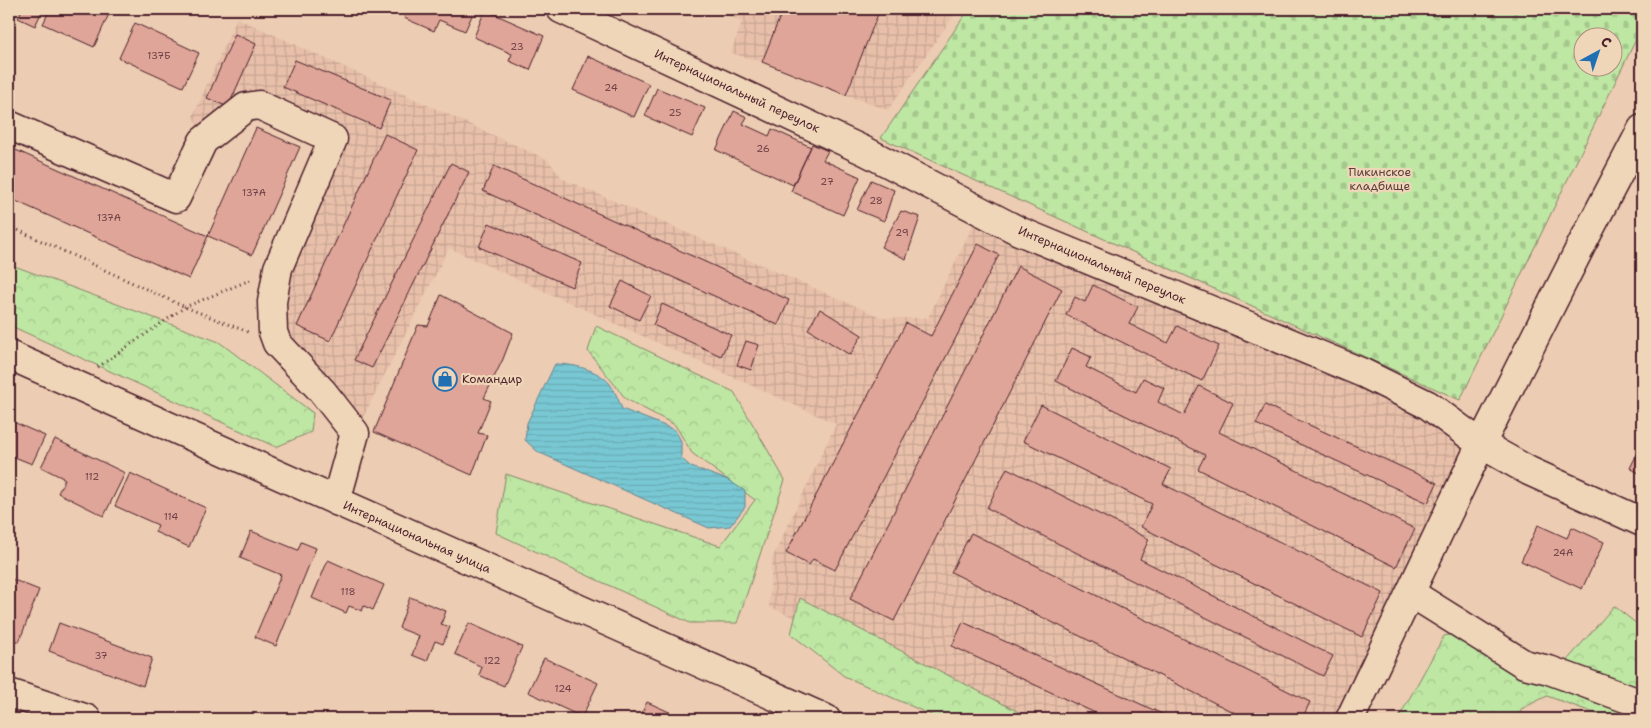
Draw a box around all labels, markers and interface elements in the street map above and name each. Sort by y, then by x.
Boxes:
north arrow [1574,28,1624,78]
text: С [1597,32,1615,52]
house number: 23 [510,40,524,53]
street label: Интернациональный переулок [652,46,823,137]
house number: 137Б [147,49,171,62]
house number: 24 [604,81,618,94]
house number: 25 [669,106,681,119]
house number: 26 [756,142,770,155]
park label: Пикинское кладбище [1349,164,1412,194]
house number: 27 [820,175,834,188]
house number: 137А [242,186,266,199]
house number: 28 [869,194,883,207]
house number: 137А [97,211,121,224]
street label: Интернациональный переулок [1016,222,1189,308]
house number: 29 [895,226,909,239]
shop icon: Командир [432,366,458,392]
place label: Командир [462,371,523,387]
house number: 112 [85,470,99,483]
street label: Интернациональная улица [341,497,494,577]
house number: 114 [164,510,178,523]
house number: 24А [1553,546,1573,559]
house number: 118 [341,585,355,598]
house number: 37 [94,649,108,662]
house number: 122 [483,654,501,667]
house number: 124 [554,682,572,695]

